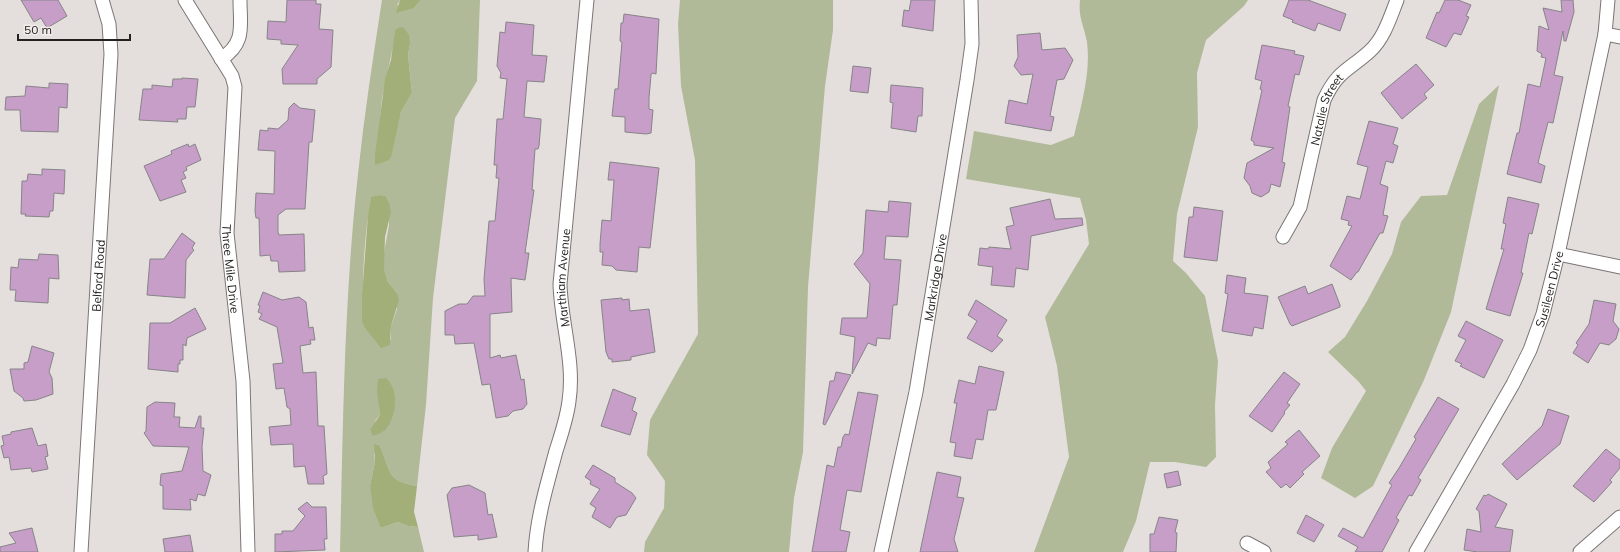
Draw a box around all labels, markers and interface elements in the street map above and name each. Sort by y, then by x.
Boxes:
scale bar [18,16,130,42]
text: 50 m [24,22,52,37]
street label: Natalie Street [1307,70,1346,147]
street label: Three Mile Drive [219,224,243,314]
street label: Marthiam Avenue [552,228,573,328]
street label: Markridge Drive [920,232,949,322]
street label: Belford Road [88,239,107,312]
street label: Susileen Drive [1531,249,1566,329]

